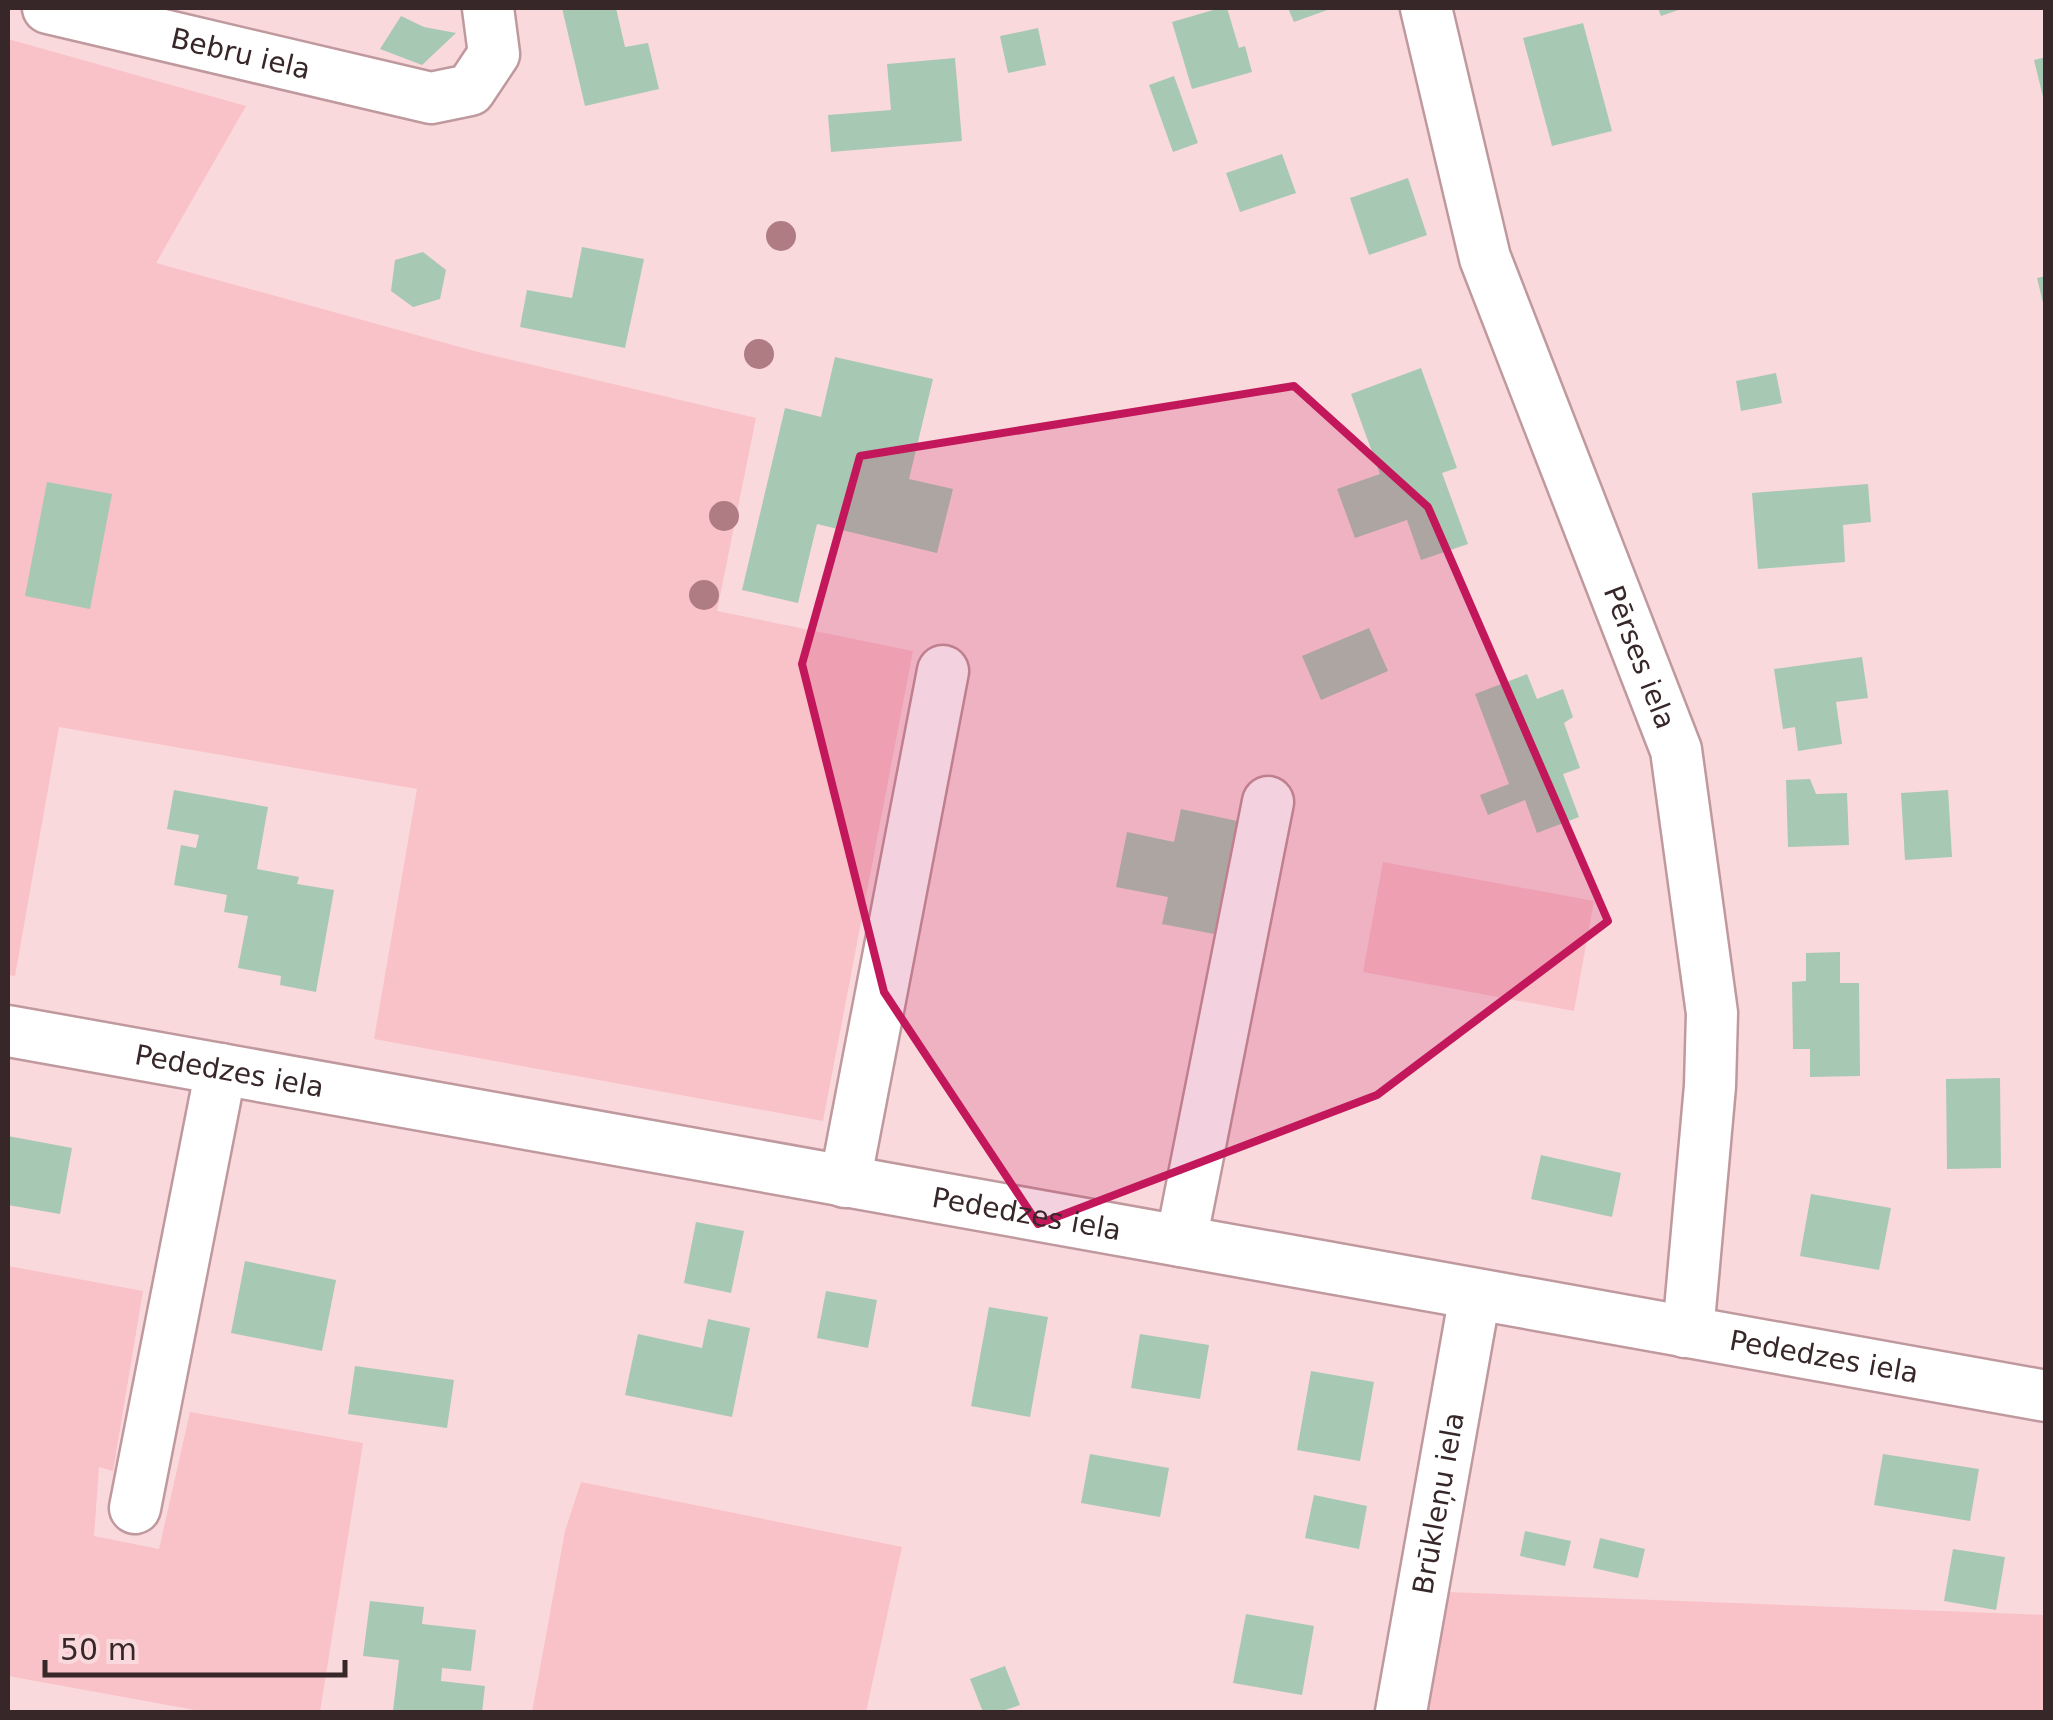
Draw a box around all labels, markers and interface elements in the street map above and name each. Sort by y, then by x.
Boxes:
street label: Bebru iela [168,21,314,86]
street label: Pērses iela [1597,581,1683,733]
street label: Pededzes iela [132,1038,327,1104]
street label: Pededzes iela [930,1180,1124,1247]
street label: Pededzes iela [1727,1323,1921,1389]
street label: Brūkleņu iela [1406,1410,1470,1597]
scale bar [45,1615,345,1677]
text: 50 m [60,1632,137,1667]

